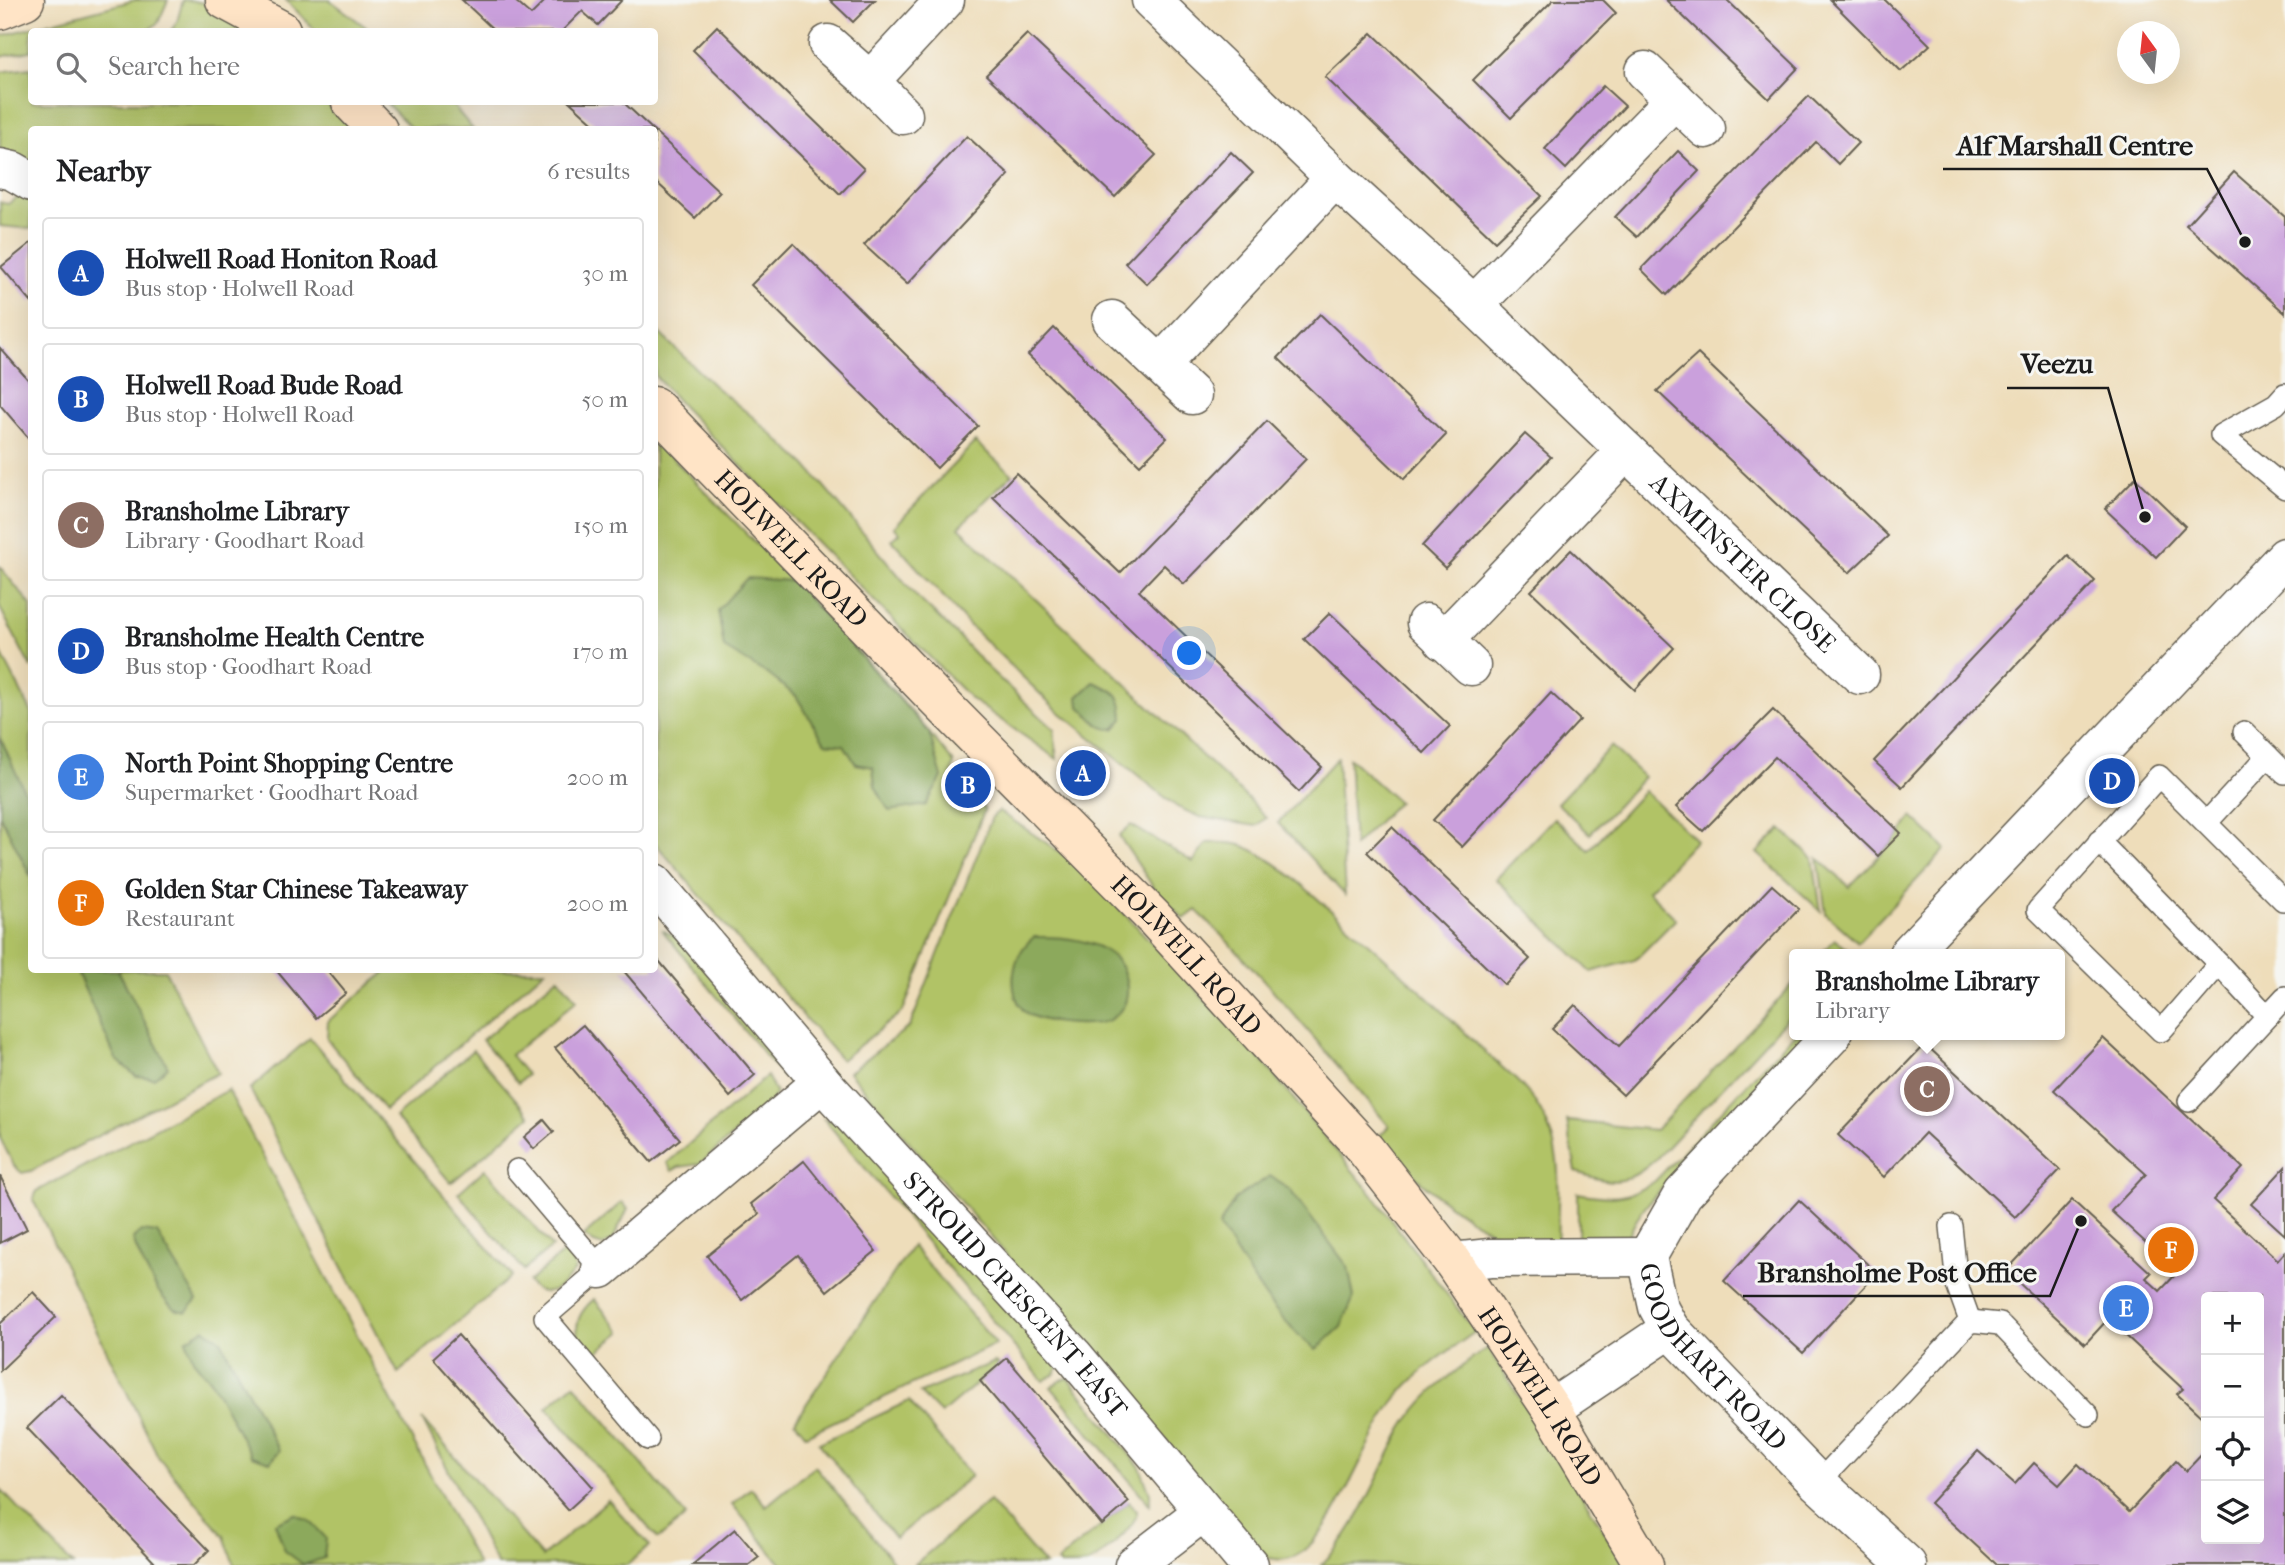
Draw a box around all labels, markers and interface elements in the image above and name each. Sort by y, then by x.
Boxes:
north arrow [2117,21,2180,84]
search box [28,28,658,105]
icon: search [52,48,90,86]
text: Search here [108,51,240,82]
callout: Alf Marshall Centre [1943,120,2207,169]
text: Alf Marshall Centre [1955,129,2193,162]
text: Nearby [56,154,151,189]
text: 6 results [547,158,630,185]
text: Holwell Road Honiton Road [125,244,437,275]
text: A [74,260,88,287]
text: 30 m [582,260,628,287]
text: Bus stop · Holwell Road [125,275,354,302]
callout: Veezu [2007,339,2108,388]
text: Veezu [2020,347,2093,380]
text: Holwell Road Bude Road [125,370,402,401]
text: B [74,386,88,413]
text: 50 m [581,386,628,413]
text: Bus stop · Holwell Road [125,401,354,428]
street label: HOLWELL ROAD [708,463,874,634]
street label: AXMINSTER CLOSE [1643,467,1842,659]
text: Bransholme Library [125,496,349,527]
text: C [73,512,89,539]
text: 150 m [573,512,628,539]
text: Library · Goodhart Road [125,527,364,554]
text: Bransholme Health Centre [125,622,424,653]
your location [1172,636,1206,670]
text: D [72,638,90,665]
text: 170 m [572,638,628,665]
text: Bus stop · Goodhart Road [125,653,372,680]
pin: A [1060,747,1106,799]
text: North Point Shopping Centre [125,748,453,779]
pin: D [2089,755,2135,807]
pin: B [945,759,991,811]
text: E [74,764,88,791]
text: 200 m [567,764,628,791]
text: Supermarket · Goodhart Road [125,779,418,806]
street label: HOLWELL ROAD [1104,869,1268,1042]
text: Golden Star Chinese Takeaway [125,874,467,905]
text: F [75,890,87,917]
text: 200 m [567,890,628,917]
text: Restaurant [125,905,235,932]
popup [1789,949,2065,1040]
text: Bransholme Library [1815,966,2039,997]
text: Library [1815,997,1890,1024]
pin: C [1904,1063,1950,1115]
street label: STROUD CRESCENT EAST [896,1166,1134,1425]
pin: F [2148,1224,2194,1276]
callout: Bransholme Post Office [1743,1247,2050,1296]
text: Bransholme Post Office [1757,1256,2037,1289]
street label: GOODHART ROAD [1633,1260,1793,1457]
pin: E [2103,1282,2149,1334]
map controls [2201,1292,2264,1544]
button: + [2201,1292,2264,1355]
street label: HOLWELL ROAD [1471,1301,1609,1492]
button: − [2201,1355,2264,1418]
button: locate [2201,1418,2264,1481]
button: layers [2201,1481,2264,1544]

